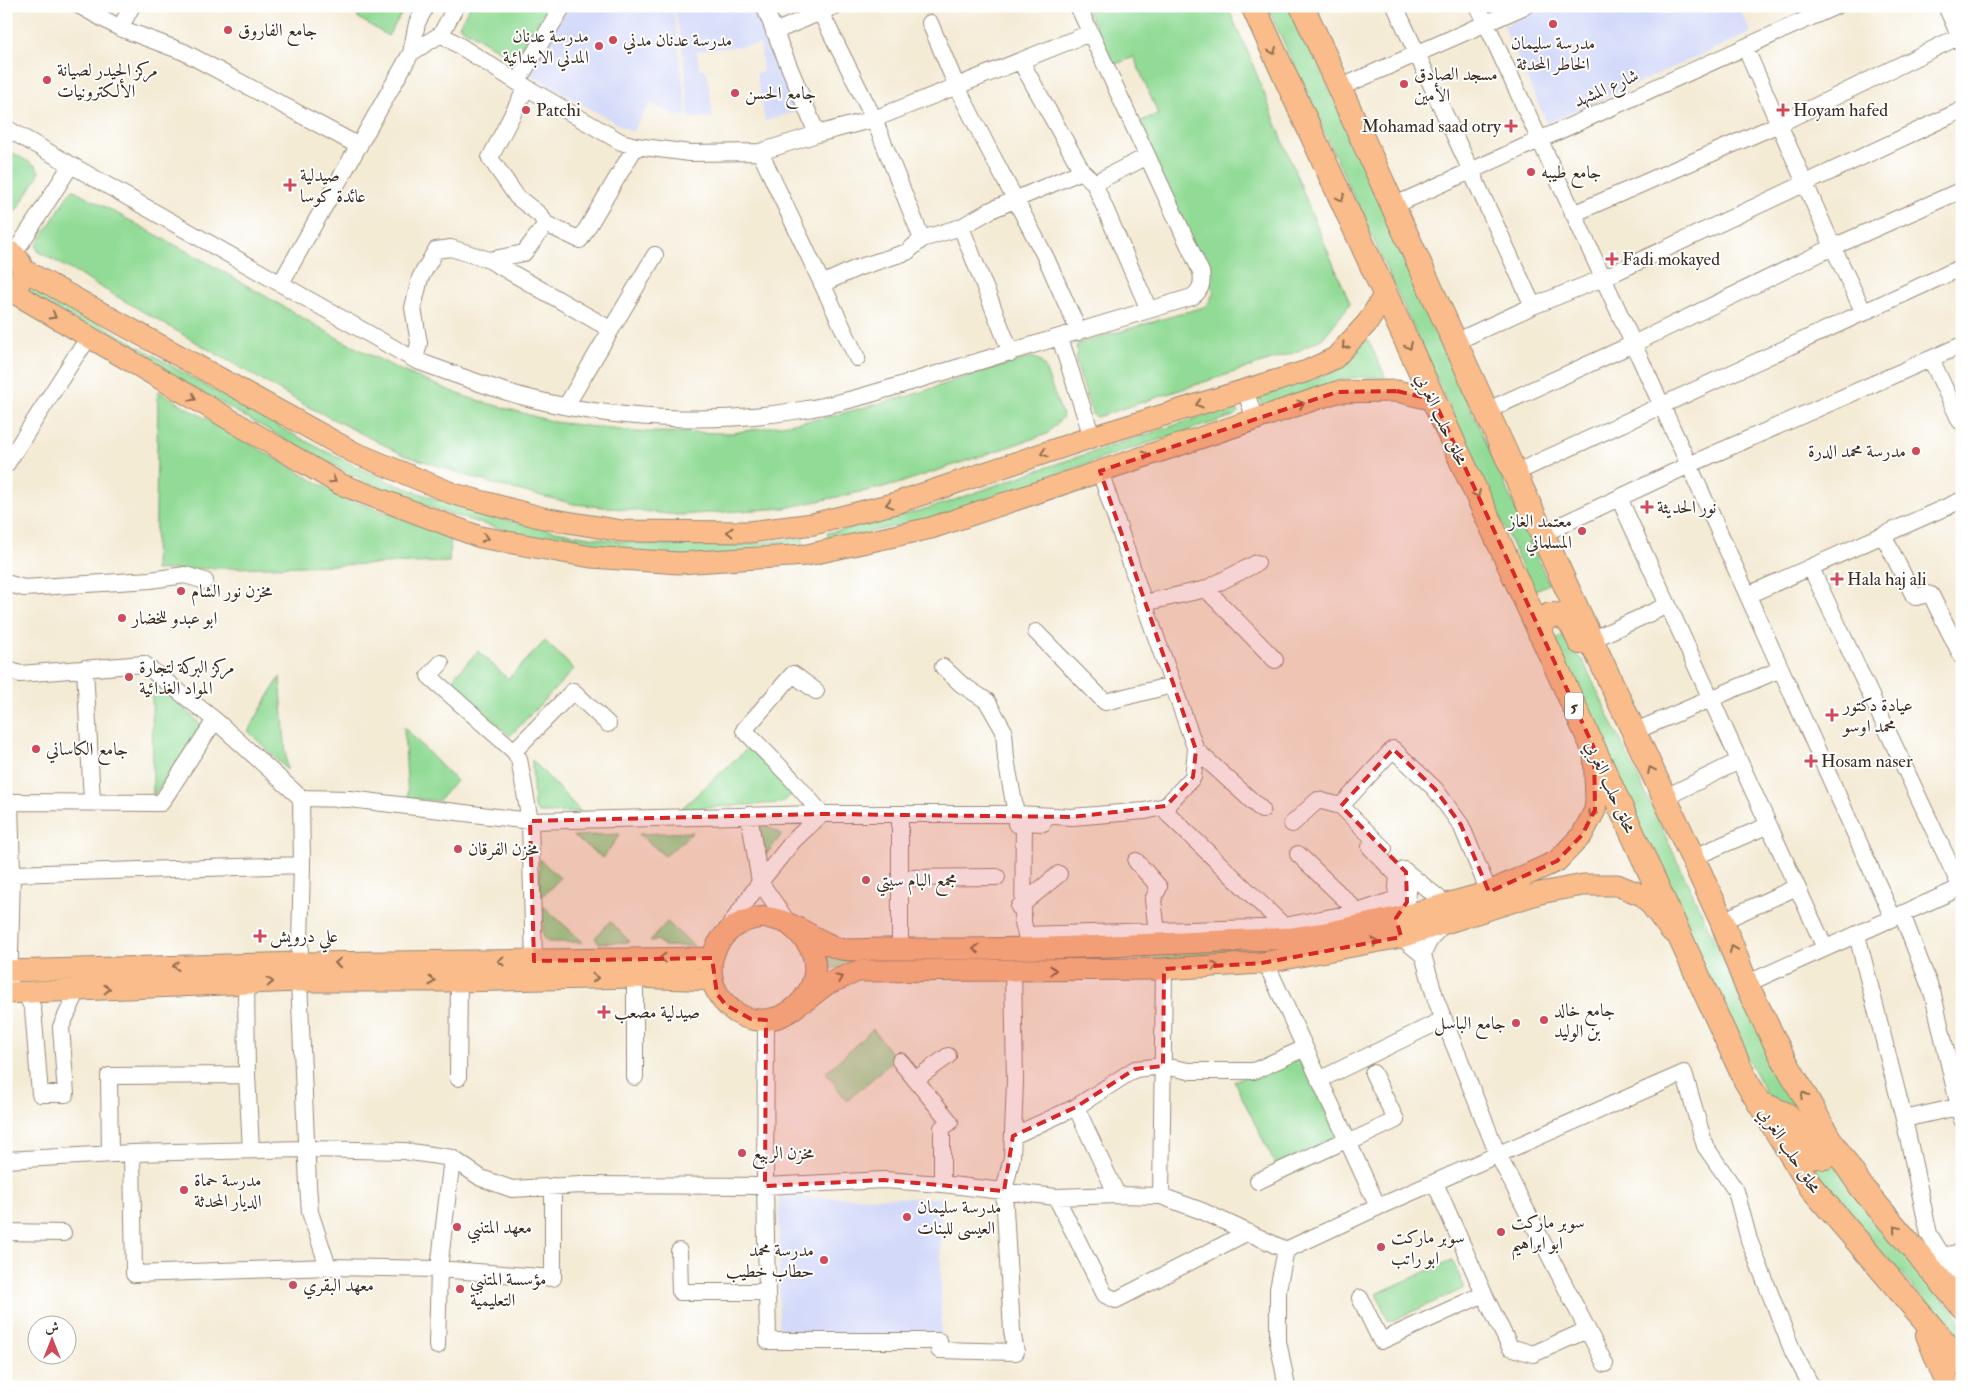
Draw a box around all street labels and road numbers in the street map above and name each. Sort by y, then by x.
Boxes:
street label: شارع المشهد [1570,64,1644,116]
street label: محلق حلب الغربي [1407,369,1473,470]
road number: 5 [1565,692,1583,719]
street label: محلق حلب الغربي [1577,737,1641,839]
street label: محلق حلب الغربي [1750,1102,1826,1200]

